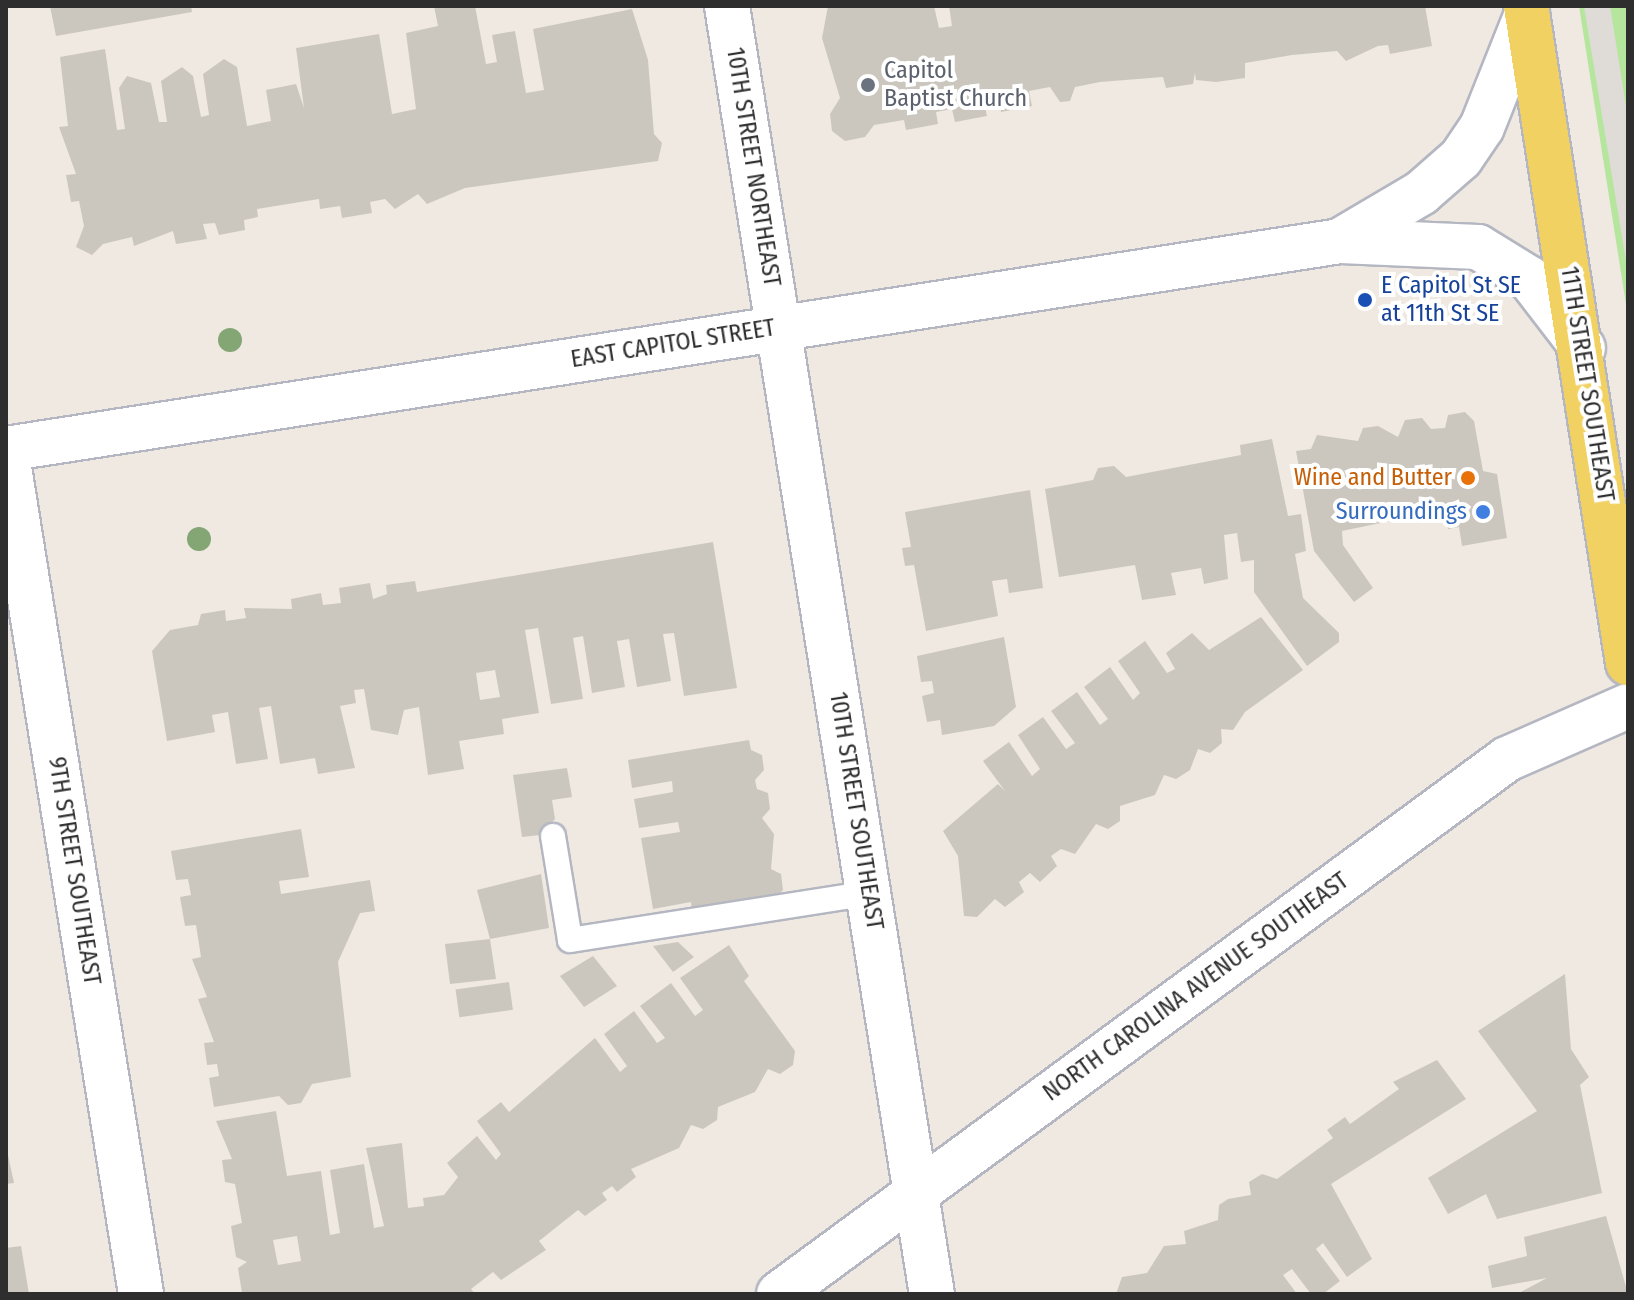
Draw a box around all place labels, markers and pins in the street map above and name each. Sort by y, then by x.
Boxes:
place label: Capitol Baptist Church [884,57,1027,113]
marker: Capitol Baptist Church [859,76,877,94]
place label: E Capitol St SE at 11th St SE [1381,272,1521,328]
marker: E Capitol St SE at 11th St SE [1356,291,1374,309]
place label: Wine and Butter [1294,464,1452,492]
marker: Wine and Butter [1459,469,1477,487]
place label: Surroundings [1336,498,1467,526]
marker: Surroundings [1474,503,1492,521]

